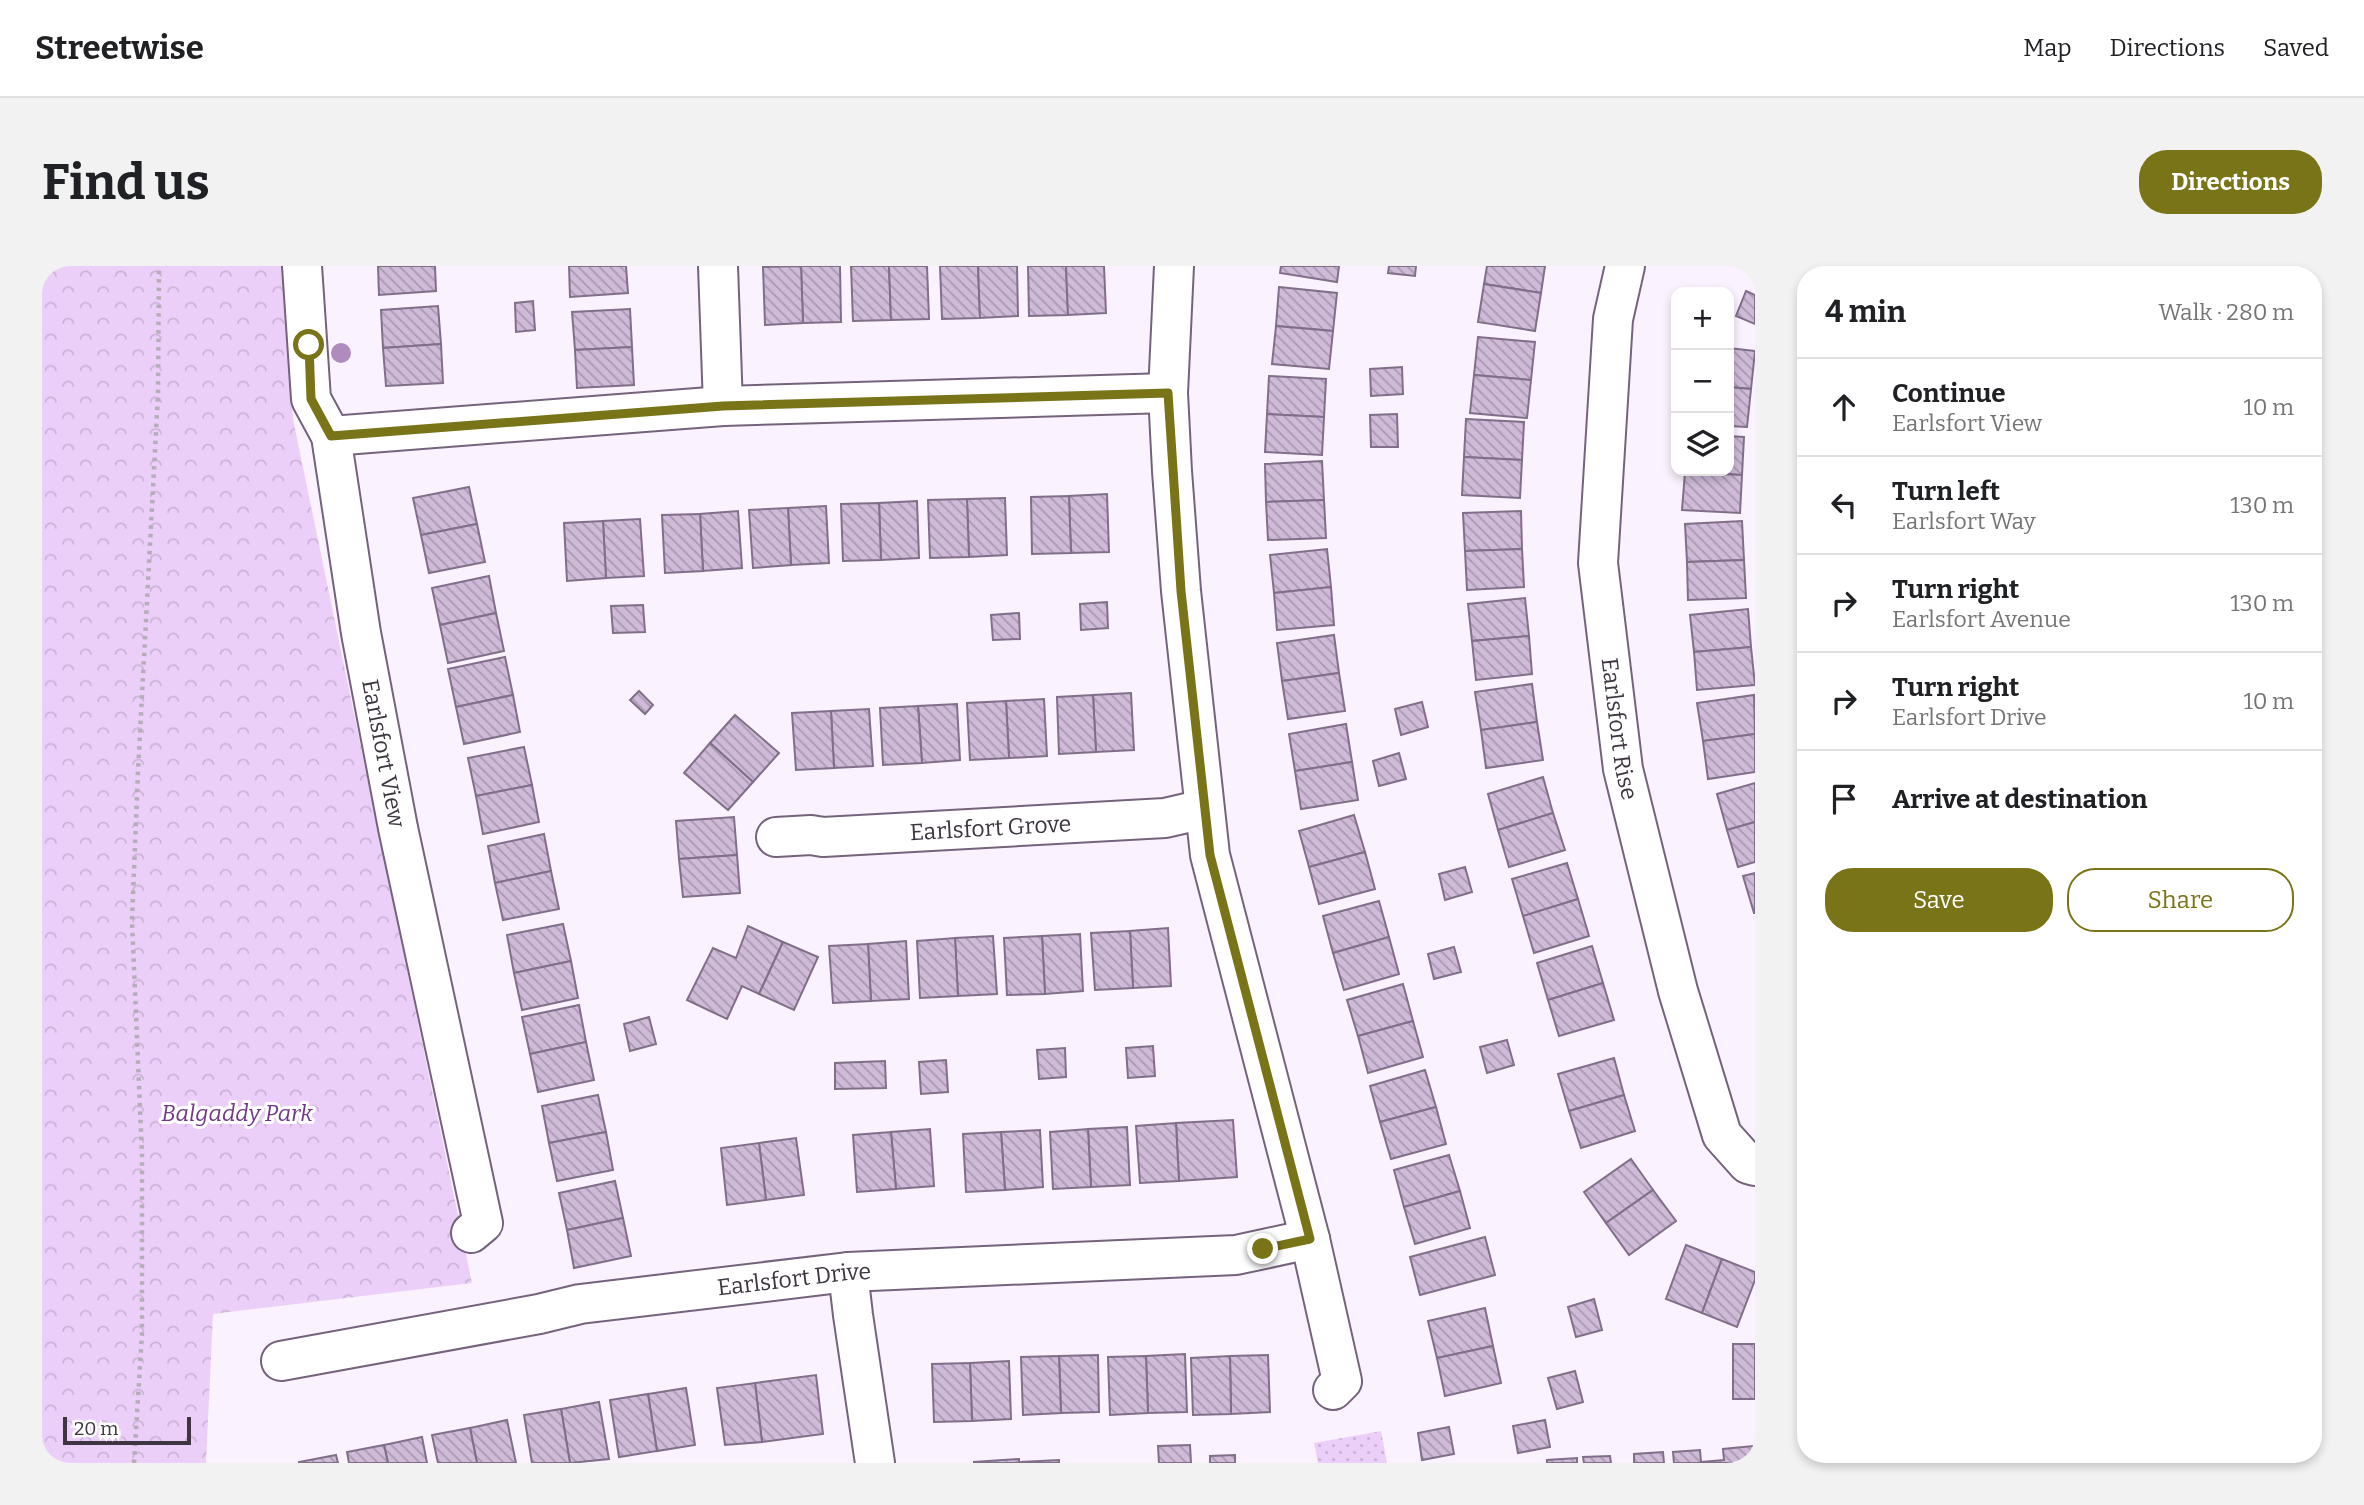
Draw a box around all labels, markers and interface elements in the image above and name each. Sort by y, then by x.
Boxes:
text: Streetwise [35,28,204,68]
text: Map [2023,34,2072,62]
text: Directions [2110,34,2225,62]
text: Saved [2263,34,2329,62]
button: Directions [2139,150,2322,214]
text: Find us [42,153,210,212]
map controls [1671,287,1734,476]
button: + [1671,287,1734,350]
text: 4 min [1825,294,1906,330]
text: Walk · 280 m [2158,298,2294,326]
route start [293,329,324,360]
button: − [1671,350,1734,413]
text: Continue [1892,378,2006,409]
icon: ahead [1825,388,1863,426]
text: 10 m [2243,393,2294,421]
text: Earlsfort View [1892,409,2042,437]
button: layers [1671,413,1734,476]
text: Turn left [1892,476,2000,507]
icon: left [1825,486,1863,524]
text: 130 m [2230,491,2294,519]
text: Earlsfort Way [1892,507,2036,535]
text: Turn right [1892,574,2019,605]
icon: right [1825,584,1863,622]
text: 130 m [2230,589,2294,617]
text: Earlsfort Avenue [1892,605,2071,633]
street label: Earlsfort Rise [1596,656,1644,803]
text: Turn right [1892,672,2019,703]
street label: Earlsfort View [356,677,412,830]
icon: right [1825,682,1863,720]
text: 10 m [2243,687,2294,715]
text: Earlsfort Drive [1892,703,2047,731]
icon: arrive [1825,780,1863,818]
text: Arrive at destination [1892,784,2147,815]
street label: Earlsfort Grove [909,809,1072,846]
button: Save [1825,868,2053,932]
button: Share [2067,868,2294,932]
park label: Balgaddy Park [161,1099,313,1127]
route end [1247,1233,1278,1264]
street label: Earlsfort Drive [716,1257,872,1302]
scale bar [63,1414,191,1446]
text: 20 m [74,1417,118,1440]

